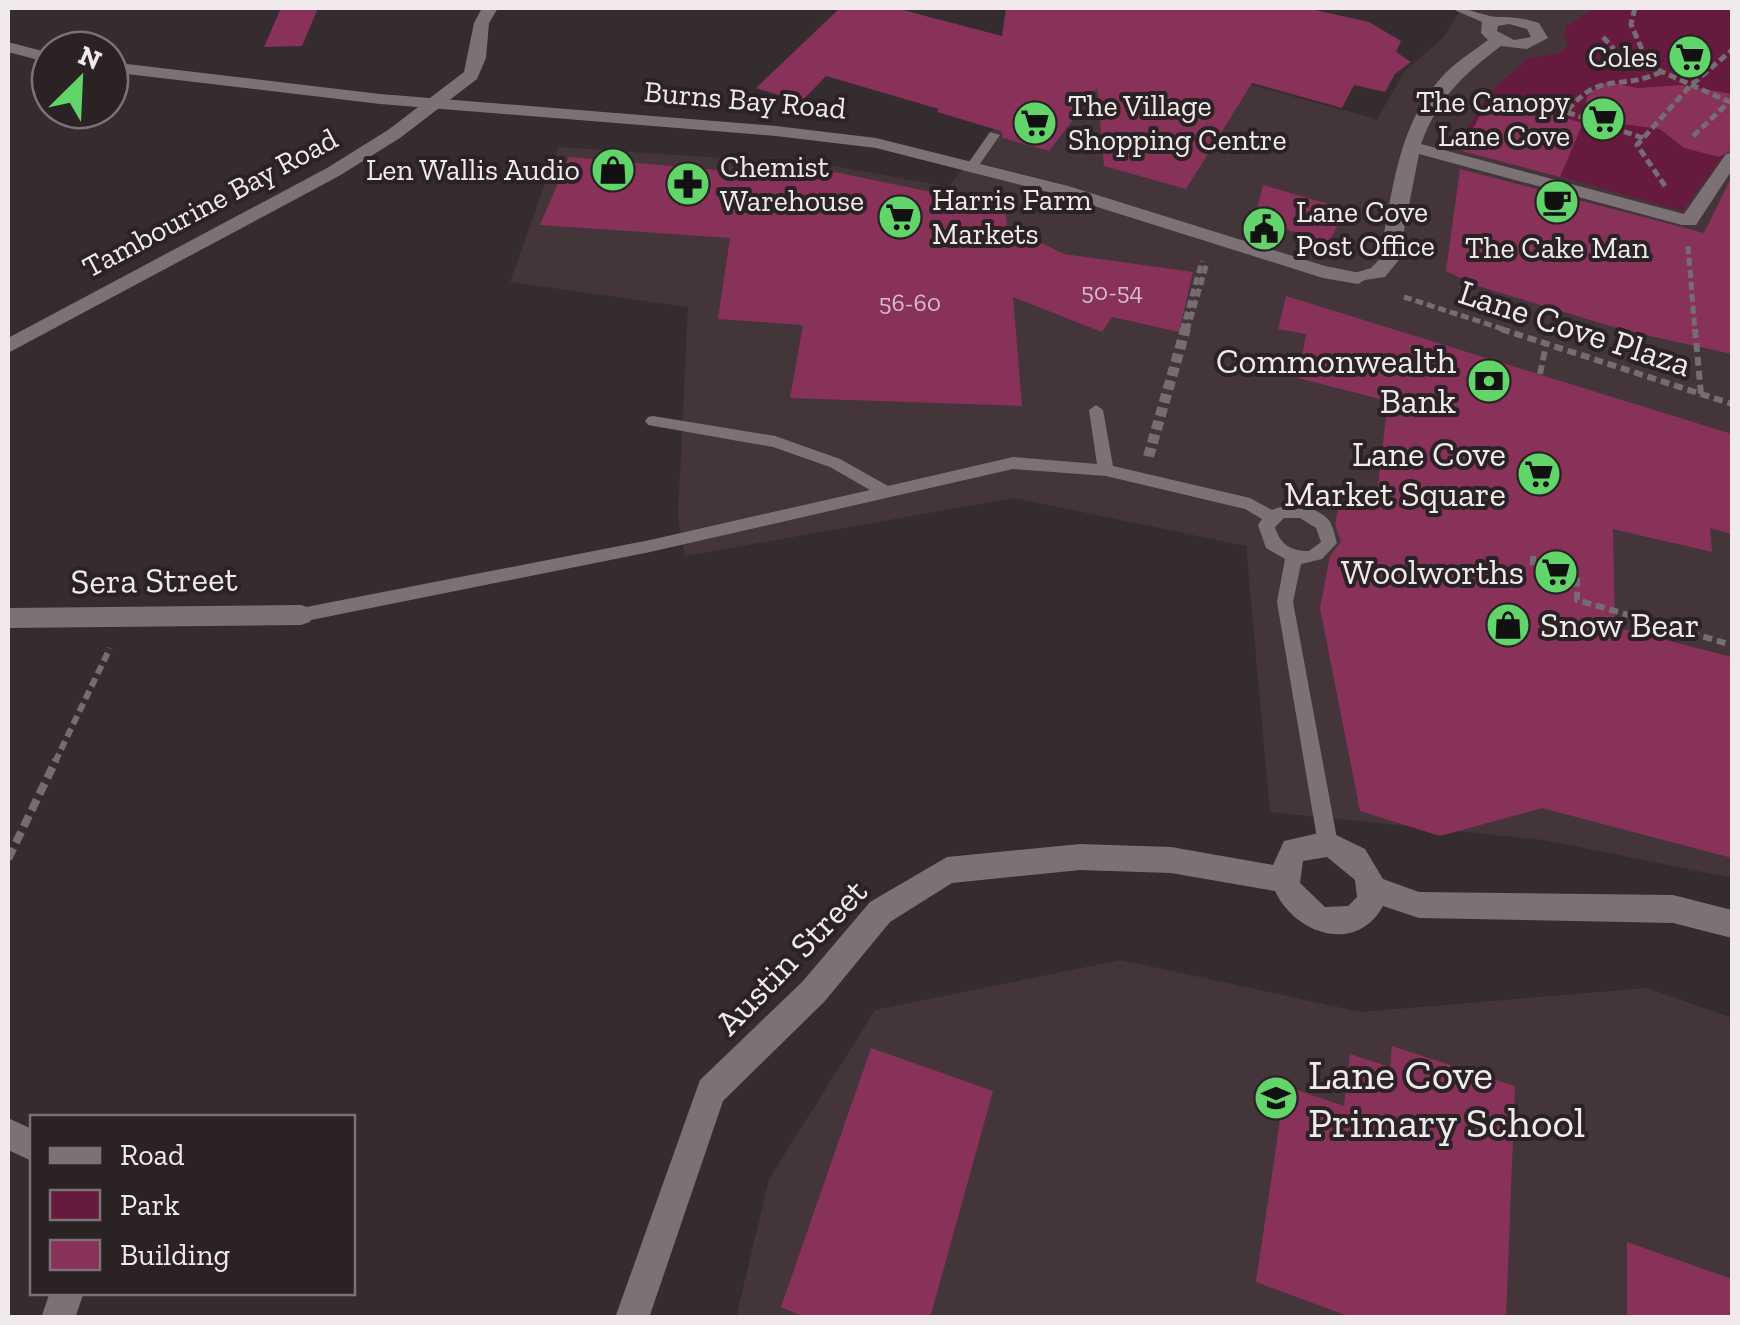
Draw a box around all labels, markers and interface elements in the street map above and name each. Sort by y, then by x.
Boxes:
north arrow [30,30,130,130]
supermarket icon: Coles [1667,34,1713,80]
text: N [74,38,106,77]
place label: Coles [1588,39,1658,75]
street label: Burns Bay Road [643,73,848,127]
place label: The Canopy Lane Cove [1416,84,1571,154]
place label: The Village Shopping Centre [1068,88,1287,158]
supermarket icon: The Canopy Lane Cove [1580,96,1626,142]
supermarket icon: The Village Shopping Centre [1012,100,1058,146]
street label: Tambourine Bay Road [76,120,344,285]
shop icon: Len Wallis Audio [590,147,636,193]
place label: Chemist Warehouse [720,149,864,219]
place label: Len Wallis Audio [366,152,580,188]
pharmacy icon: Chemist Warehouse [665,161,711,207]
cafe icon: The Cake Man [1534,179,1580,225]
place label: Harris Farm Markets [932,182,1092,252]
supermarket icon: Harris Farm Markets [877,194,923,240]
place label: Lane Cove Post Office [1296,194,1435,264]
public building icon: Lane Cove Post Office [1241,206,1287,252]
place label: The Cake Man [1465,230,1649,266]
street label: Lane Cove Plaza [1454,271,1696,385]
house number: 50-54 [1081,276,1143,306]
house number: 56-60 [879,287,941,317]
place label: Commonwealth Bank [1216,340,1456,422]
bank icon: Commonwealth Bank [1466,358,1512,404]
place label: Lane Cove Market Square [1284,433,1506,515]
supermarket icon: Lane Cove Market Square [1516,451,1562,497]
supermarket icon: Woolworths [1533,549,1579,595]
place label: Woolworths [1341,551,1524,593]
street label: Sera Street [70,558,238,602]
shop icon: Snow Bear [1485,602,1531,648]
place label: Snow Bear [1540,604,1699,646]
street label: Austin Street [706,870,876,1044]
place label: Lane Cove Primary School [1308,1049,1585,1148]
school or university icon: Lane Cove Primary School [1253,1075,1299,1121]
legend [30,1115,355,1295]
text: Road [120,1137,185,1173]
text: Park [120,1187,180,1223]
text: Building [120,1237,230,1273]

